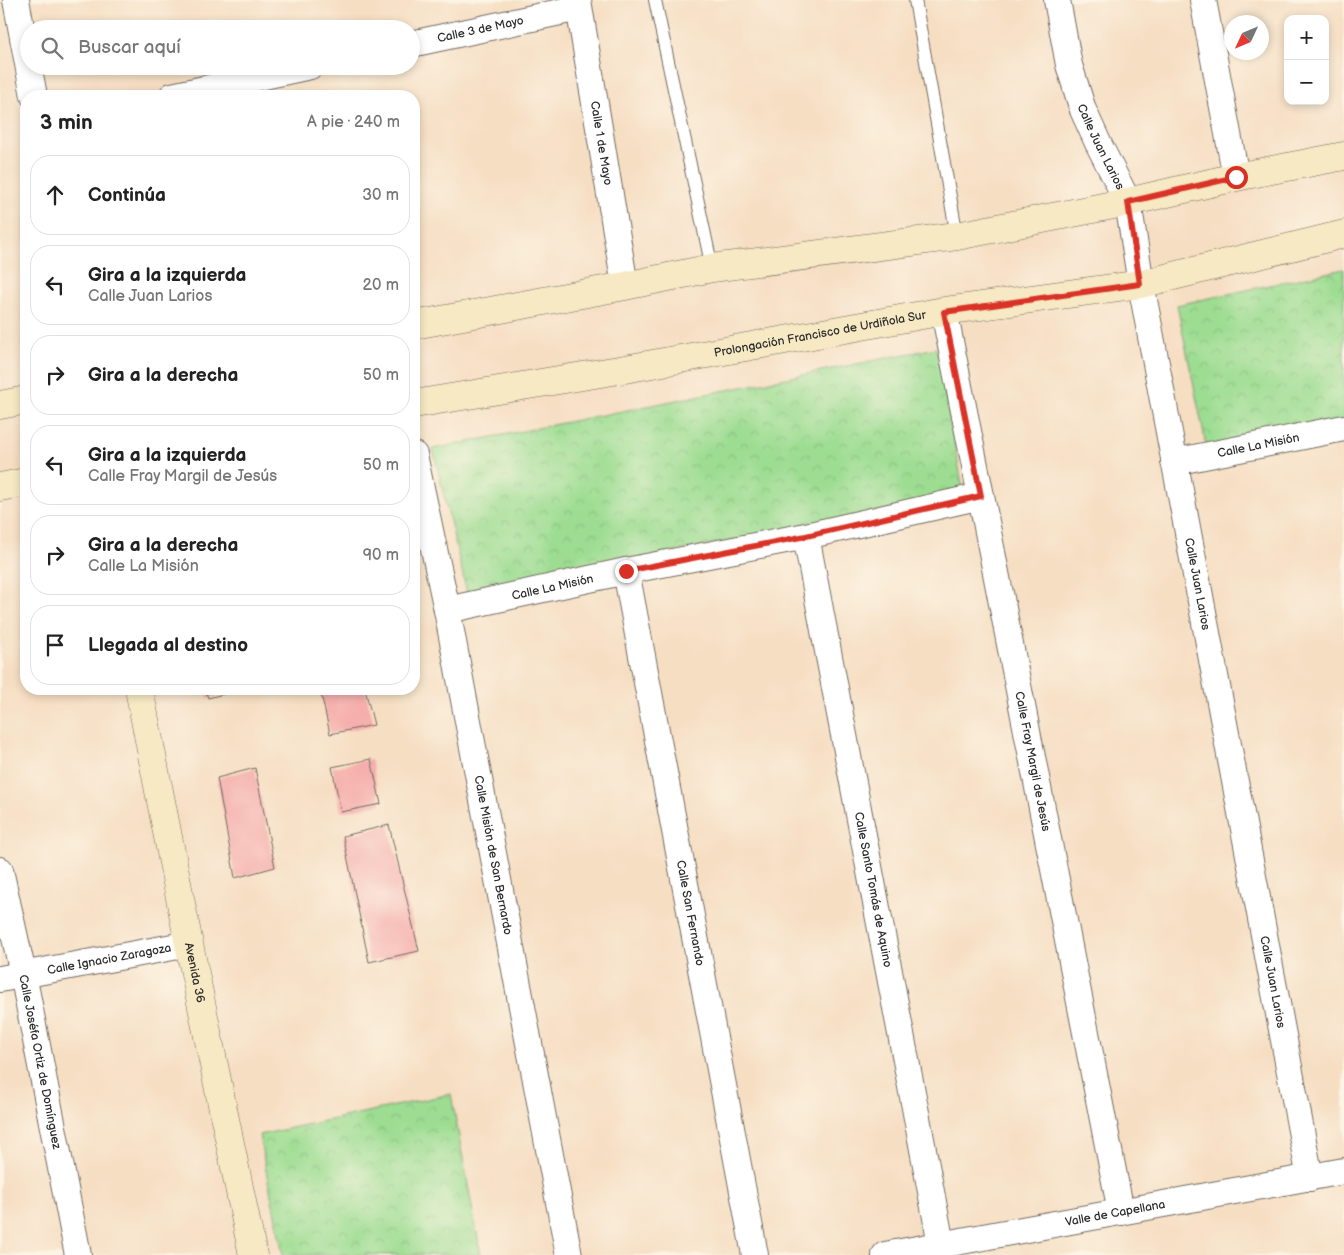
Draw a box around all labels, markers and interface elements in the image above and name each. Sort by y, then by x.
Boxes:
street label: Calle 3 de Mayo [436,13,525,46]
north arrow [1224,15,1269,60]
map controls [1284,15,1329,105]
button: + [1284,15,1329,60]
search box [20,20,420,75]
icon: search [38,34,66,62]
text: Buscar aquí [78,36,181,59]
button: − [1284,60,1329,105]
street label: Calle 1 de Mayo [587,100,616,187]
street label: Calle Juan Larios [1074,102,1128,192]
text: 3 min [40,110,93,135]
text: A pie · 240 m [307,113,400,132]
route start [1225,166,1248,189]
icon: ahead [41,181,69,209]
text: Continúa [88,184,166,207]
text: 30 m [362,186,399,205]
text: Gira a la izquierda [88,264,246,287]
icon: left [41,271,69,299]
text: 20 m [363,276,399,295]
text: Calle Juan Larios [88,287,212,306]
street label: Prolongación Francisco de Urdiñola Sur [713,307,928,360]
icon: right [41,361,69,389]
text: Gira a la derecha [88,364,238,387]
text: 50 m [363,366,399,385]
street label: Calle La Misión [1216,430,1301,461]
text: Gira a la izquierda [88,444,246,467]
icon: left [41,451,69,479]
text: 50 m [363,456,399,475]
text: Calle Fray Margil de Jesús [88,467,277,486]
text: Gira a la derecha [88,534,238,557]
street label: Calle Juan Larios [1182,537,1214,631]
icon: right [41,541,69,569]
text: 90 m [363,546,399,565]
text: Calle La Misión [88,557,199,576]
route end [615,560,638,583]
street label: Calle La Misión [510,571,595,603]
icon: arrive [41,631,69,659]
text: Llegada al destino [88,634,248,657]
street label: Calle Fray Margil de Jesús [1012,690,1054,833]
street label: Calle Misión de San Bernardo [471,774,516,936]
street label: Calle Santo Tomás de Aquino [851,811,896,969]
street label: Calle San Fernando [673,859,708,967]
street label: Calle Juan Larios [1257,935,1289,1029]
street label: Calle Ignacio Zaragoza [46,940,172,978]
street label: Avenida 36 [181,941,208,1004]
street label: Calle Joséfa Ortiz de Domínguez [16,973,65,1151]
street label: Valle de Capellana [1064,1196,1167,1229]

